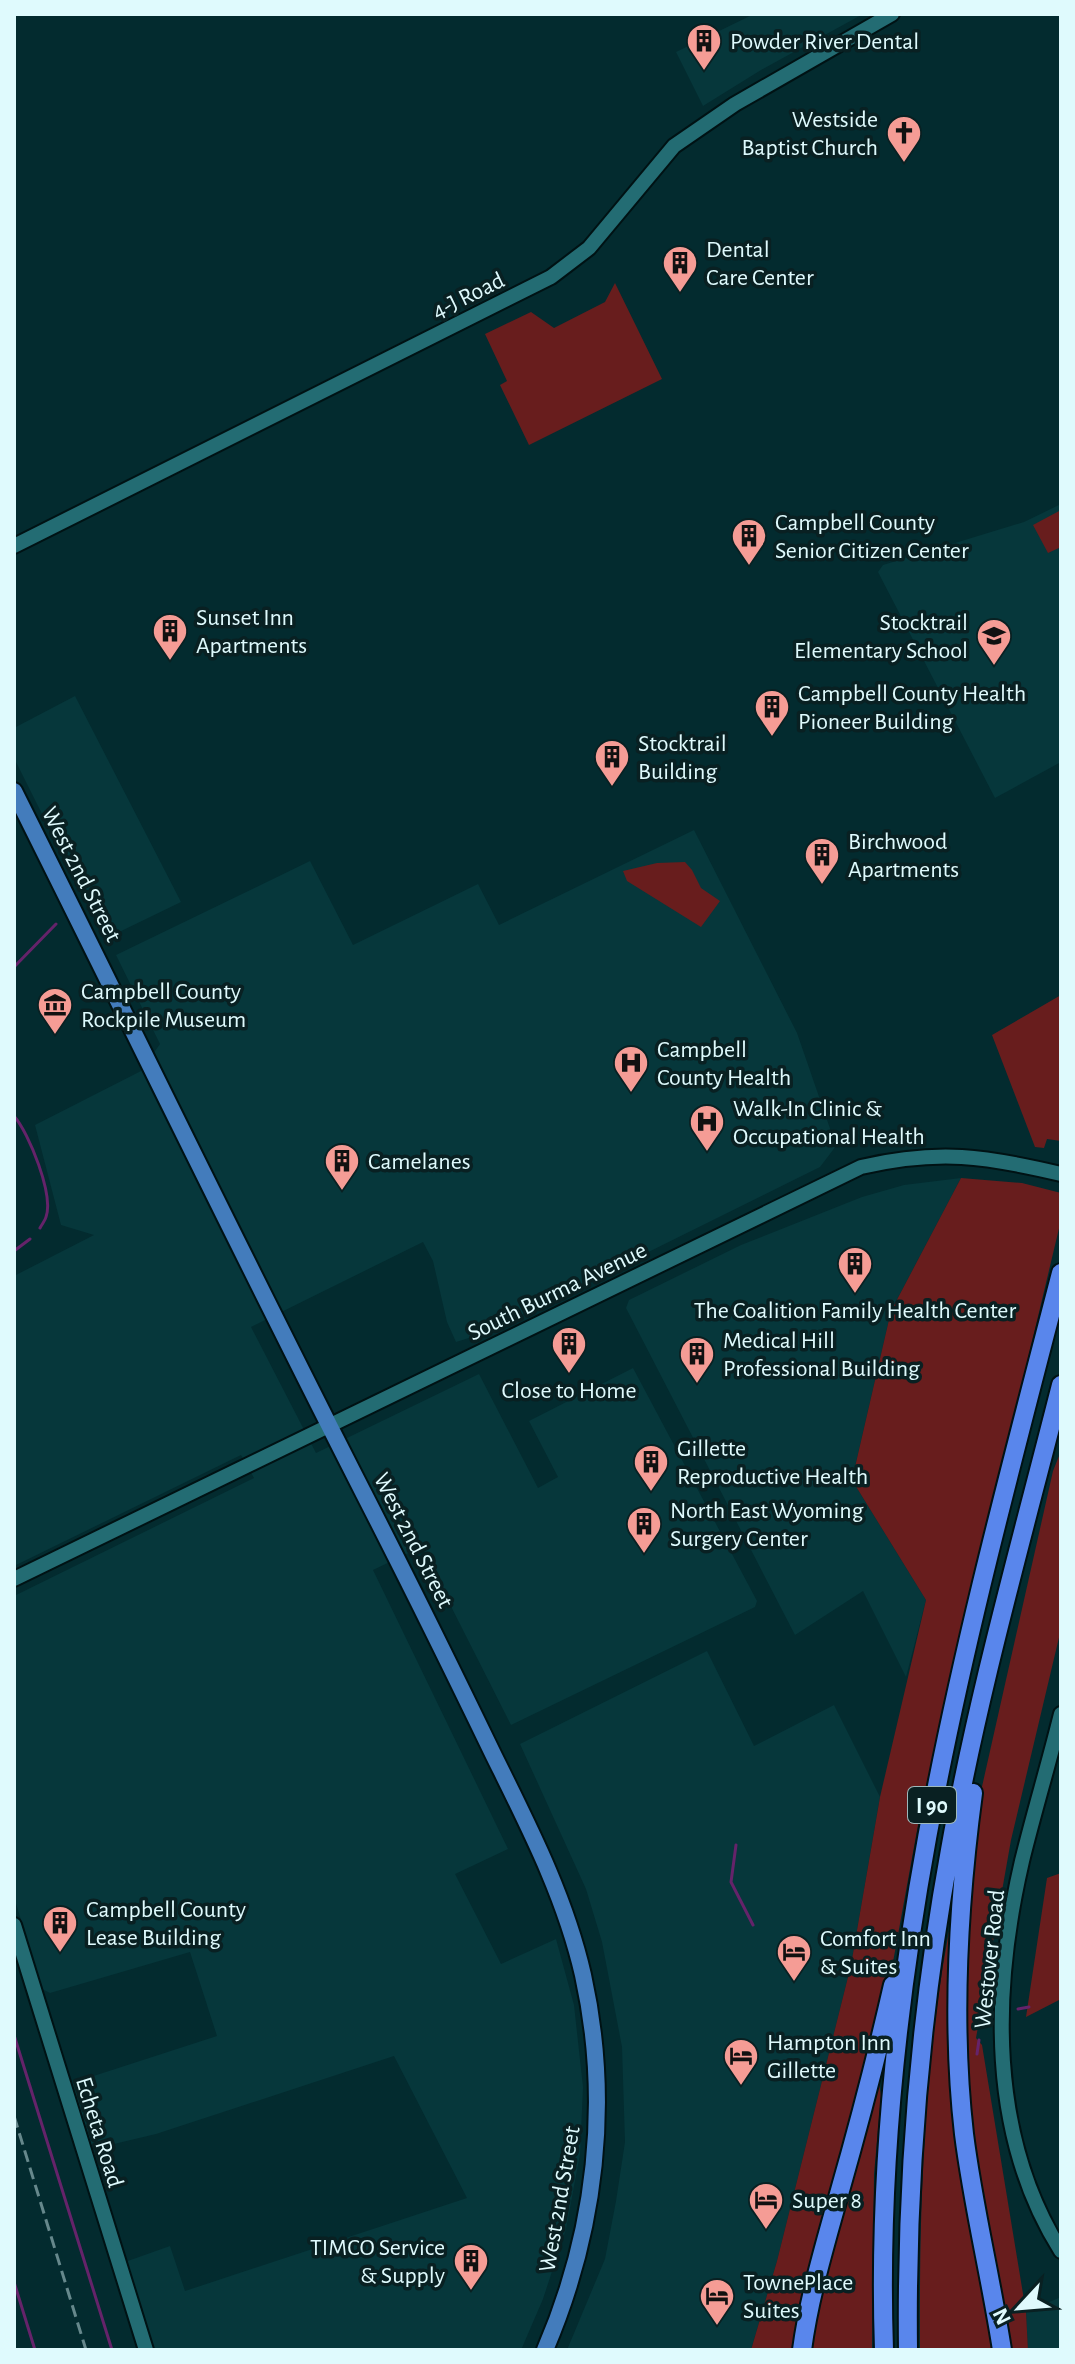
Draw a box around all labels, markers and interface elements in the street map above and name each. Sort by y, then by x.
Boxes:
building icon: Powder River Dental [685,22,723,72]
place label: Powder River Dental [730,30,919,54]
place label: Westside Baptist Church [741,108,878,160]
church icon: Westside Baptist Church [885,114,923,164]
place label: Dental Care Center [706,238,814,290]
building icon: Dental Care Center [661,244,699,294]
street label: 4-J Road [428,268,508,324]
place label: Campbell County Senior Citizen Center [775,511,969,563]
building icon: Campbell County Senior Citizen Center [730,517,768,567]
place label: Sunset Inn Apartments [196,606,307,658]
place label: Stocktrail Elementary School [794,611,968,663]
building icon: Sunset Inn Apartments [151,612,189,662]
school or university icon: Stocktrail Elementary School [975,617,1013,667]
place label: Campbell County Health Pioneer Building [798,682,1026,734]
building icon: Campbell County Health Pioneer Building [753,688,791,738]
place label: Stocktrail Building [638,732,727,784]
building icon: Stocktrail Building [593,738,631,788]
street label: West 2nd Street [37,803,126,946]
place label: Birchwood Apartments [848,830,959,882]
building icon: Birchwood Apartments [803,836,841,886]
place label: Campbell County Rockpile Museum [81,980,246,1032]
museum icon: Campbell County Rockpile Museum [36,986,74,1036]
place label: Campbell County Health [657,1038,791,1090]
hospital icon: Campbell County Health [612,1044,650,1094]
place label: Walk-In Clinic & Occupational Health [733,1097,925,1149]
hospital icon: Walk-In Clinic & Occupational Health [688,1103,726,1153]
building icon: Camelanes [323,1142,361,1192]
place label: Camelanes [368,1150,471,1174]
street label: South Burma Avenue [464,1238,651,1346]
building icon: The Coalition Family Health Center [836,1245,874,1295]
place label: The Coalition Family Health Center [694,1299,1016,1323]
building icon: Close to Home [550,1325,588,1375]
place label: Medical Hill Professional Building [723,1329,920,1381]
building icon: Medical Hill Professional Building [678,1335,716,1385]
place label: Close to Home [502,1379,636,1403]
place label: Gillette Reproductive Health [677,1437,868,1489]
building icon: Gillette Reproductive Health [632,1443,670,1493]
street label: West 2nd Street [369,1469,458,1612]
place label: North East Wyoming Surgery Center [670,1499,864,1551]
building icon: North East Wyoming Surgery Center [625,1505,663,1555]
road number: I 90 [908,1787,956,1823]
street label: Westover Road [971,1889,1009,2030]
place label: Campbell County Lease Building [86,1898,246,1950]
building icon: Campbell County Lease Building [41,1904,79,1954]
place label: Comfort Inn & Suites [820,1927,931,1979]
hotel icon: Comfort Inn & Suites [775,1933,813,1983]
place label: Hampton Inn Gillette [767,2031,891,2083]
hotel icon: Hampton Inn Gillette [722,2037,760,2087]
street label: Echeta Road [71,2074,127,2190]
street label: West 2nd Street [535,2124,585,2274]
hotel icon: Super 8 [747,2181,785,2231]
place label: Super 8 [792,2189,862,2213]
place label: TIMCO Service & Supply [310,2236,445,2288]
building icon: TIMCO Service & Supply [452,2242,490,2292]
north arrow [979,2268,1059,2348]
place label: TownePlace Suites [743,2271,853,2323]
hotel icon: TownePlace Suites [698,2277,736,2327]
text: N [989,2305,1015,2328]

